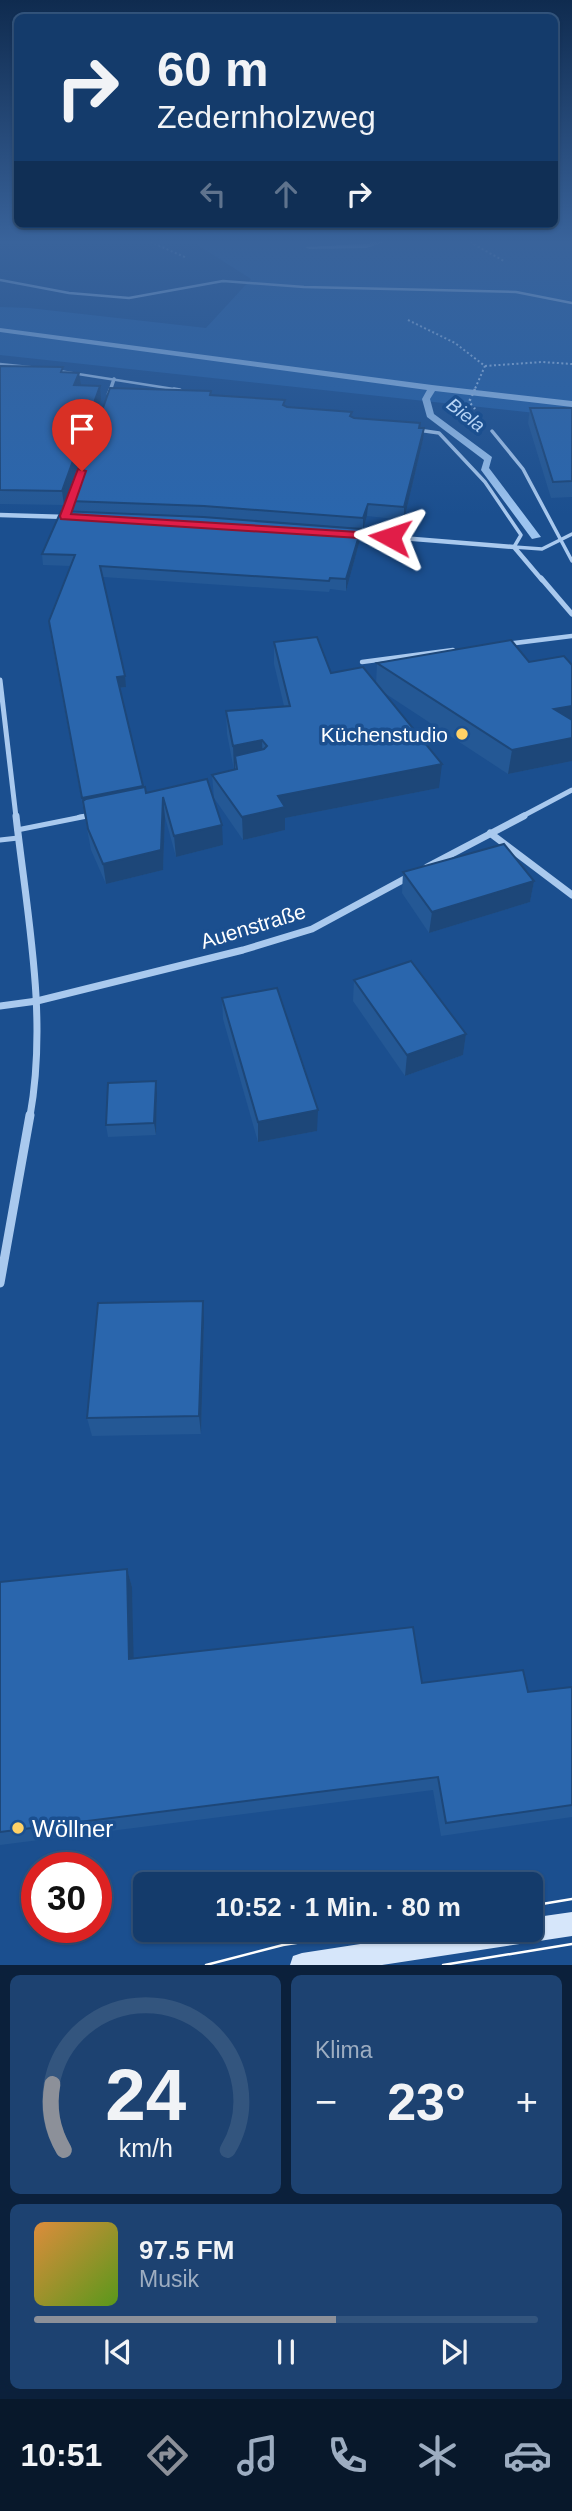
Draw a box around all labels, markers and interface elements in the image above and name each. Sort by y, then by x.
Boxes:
icon: right [42,42,133,133]
text: 60 m [157,42,269,96]
text: Zedernholzweg [157,99,376,135]
icon: left [194,175,232,213]
icon: ahead [267,175,305,213]
icon: right [340,175,378,213]
water label: Biela [443,394,489,436]
pin [52,399,112,471]
icon: arrive [63,410,101,448]
position arrow [353,500,427,574]
place label: Küchenstudio [321,723,448,746]
marker: Küchenstudio [454,726,470,742]
street label: Auenstraße [198,899,308,953]
place label: Wöllner [32,1815,113,1842]
marker: Wöllner [10,1820,26,1836]
speed limit sign: 30 [21,1852,112,1943]
text: 10:52 · 1 Min. · 80 m [215,1892,461,1922]
text: Klima [315,2037,373,2063]
text: 24 [105,2055,186,2136]
text: 23° [387,2073,466,2131]
text: − [315,2081,337,2123]
text: + [516,2081,538,2123]
text: km/h [118,2134,173,2162]
text: 97.5 FM [139,2235,234,2265]
text: Musik [139,2266,199,2292]
icon: previous [99,2333,137,2371]
icon: pause [267,2333,305,2371]
icon: next [435,2333,473,2371]
icon: directions [143,2431,192,2480]
icon: music [233,2431,282,2480]
icon: phone [323,2431,372,2480]
icon: climate [413,2431,462,2480]
icon: car [503,2431,552,2480]
text: 10:51 [20,2437,102,2473]

